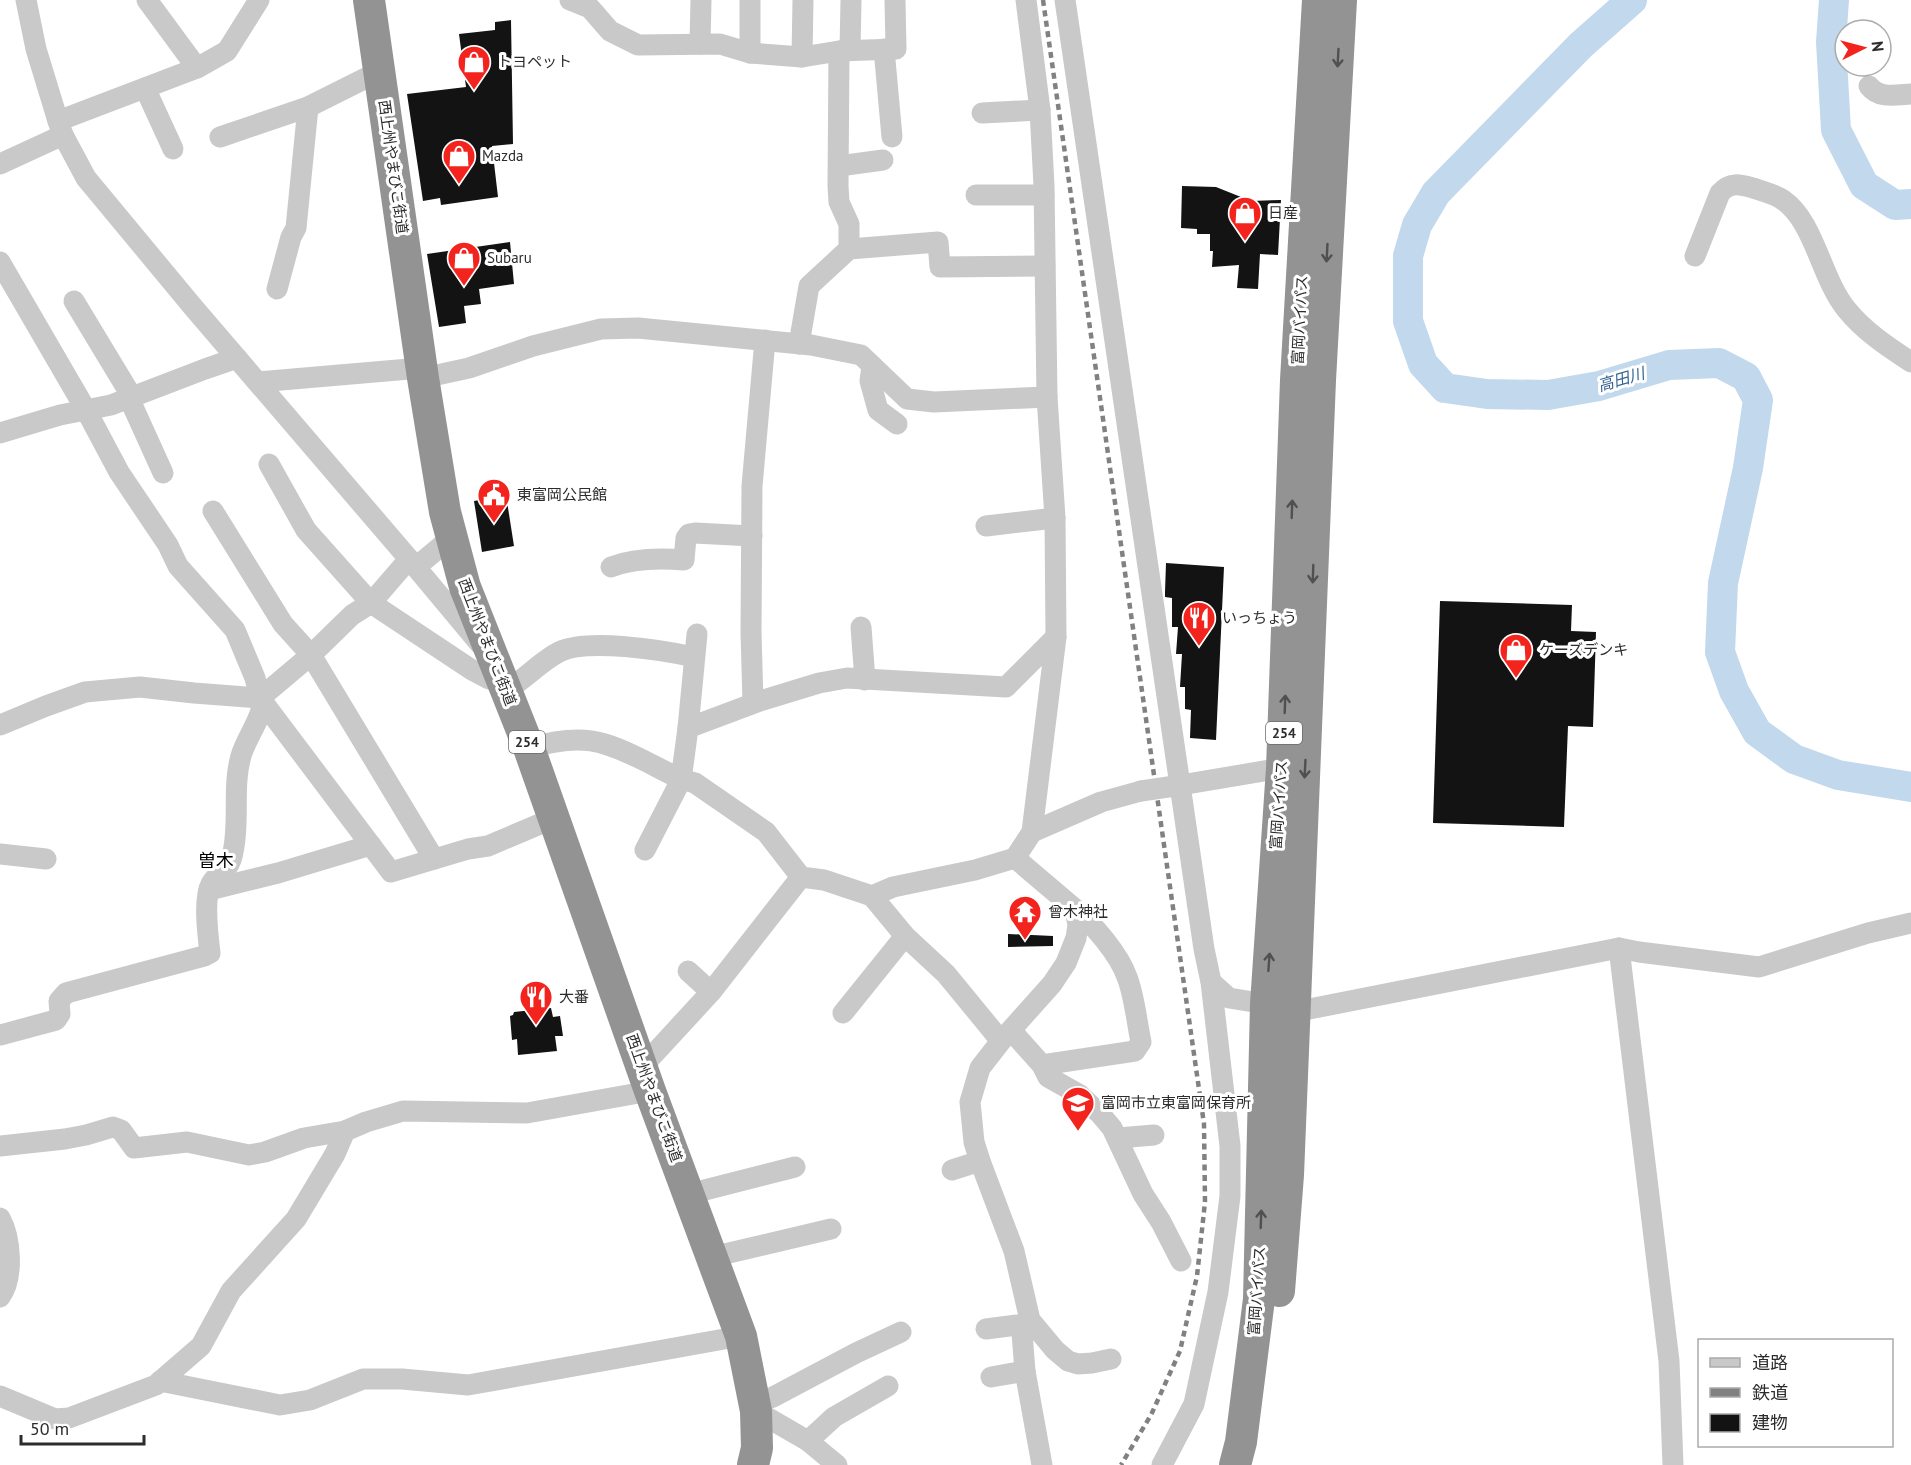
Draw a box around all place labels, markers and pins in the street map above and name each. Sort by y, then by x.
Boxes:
shop icon: トヨペット [456,44,492,91]
place label: トヨペット [497,52,572,71]
shop icon: Mazda [441,138,477,185]
place label: Mazda [482,146,524,165]
shop icon: 日産 [1227,195,1263,242]
place label: 日産 [1268,203,1298,222]
shop icon: Subaru [446,240,482,287]
place label: Subaru [487,248,532,267]
public building icon: 東富岡公民館 [476,477,512,524]
place label: 東富岡公民館 [517,485,607,504]
restaurant icon: いっちょう [1181,600,1217,647]
place label: いっちょう [1222,608,1297,627]
shop icon: ケーズデンキ [1498,632,1534,679]
place label: ケーズデンキ [1539,640,1628,659]
temple icon: 曾木神社 [1007,894,1043,941]
place label: 曾木神社 [1048,902,1108,921]
restaurant icon: 大番 [518,979,554,1026]
place label: 大番 [559,987,589,1006]
school or university icon: 富岡市立東富岡保育所 [1060,1085,1096,1132]
place label: 富岡市立東富岡保育所 [1101,1093,1251,1112]

